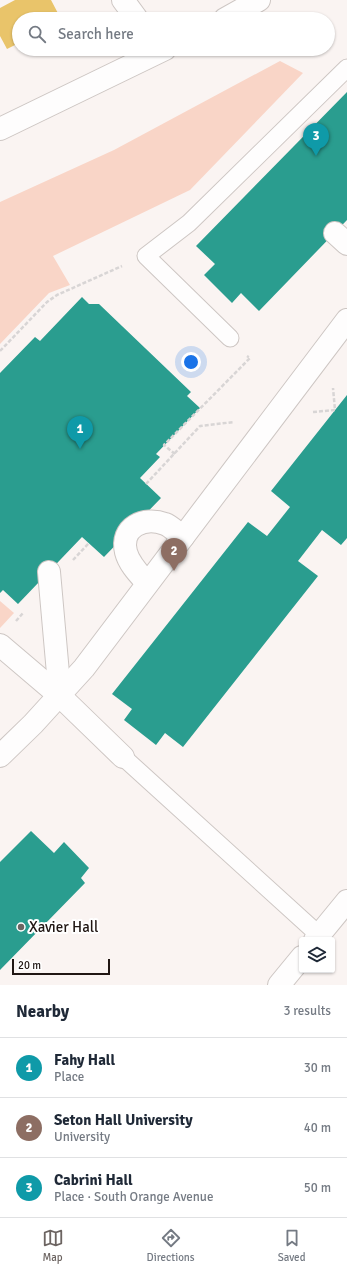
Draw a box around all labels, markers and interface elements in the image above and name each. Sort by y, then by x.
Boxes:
search box [12,12,335,56]
icon: search [26,23,48,45]
text: Search here [58,25,134,43]
pin: 3 [303,123,329,156]
your location [181,352,201,372]
pin: 1 [67,416,93,449]
pin: 2 [161,538,187,571]
place label: Xavier Hall [29,918,98,936]
marker: Xavier Hall [16,922,26,932]
map controls [299,937,335,973]
button: layers [299,937,335,973]
scale bar [12,957,110,976]
text: 20 m [18,959,41,972]
text: Nearby [16,1001,69,1022]
text: 3 results [283,1003,331,1019]
text: Fahy Hall [54,1051,115,1069]
text: 1 [25,1060,33,1076]
text: 30 m [304,1060,331,1076]
text: Place [54,1069,84,1085]
text: Seton Hall University [54,1111,193,1129]
text: 2 [25,1120,33,1136]
text: 40 m [304,1120,331,1136]
text: University [54,1129,110,1145]
text: Cabrini Hall [54,1171,133,1189]
text: 3 [25,1180,33,1196]
text: 50 m [304,1180,331,1196]
text: Place · South Orange Avenue [54,1189,213,1205]
tab: Map [42,1227,64,1264]
tab: Directions [147,1227,195,1264]
tab: Saved [278,1227,305,1264]

